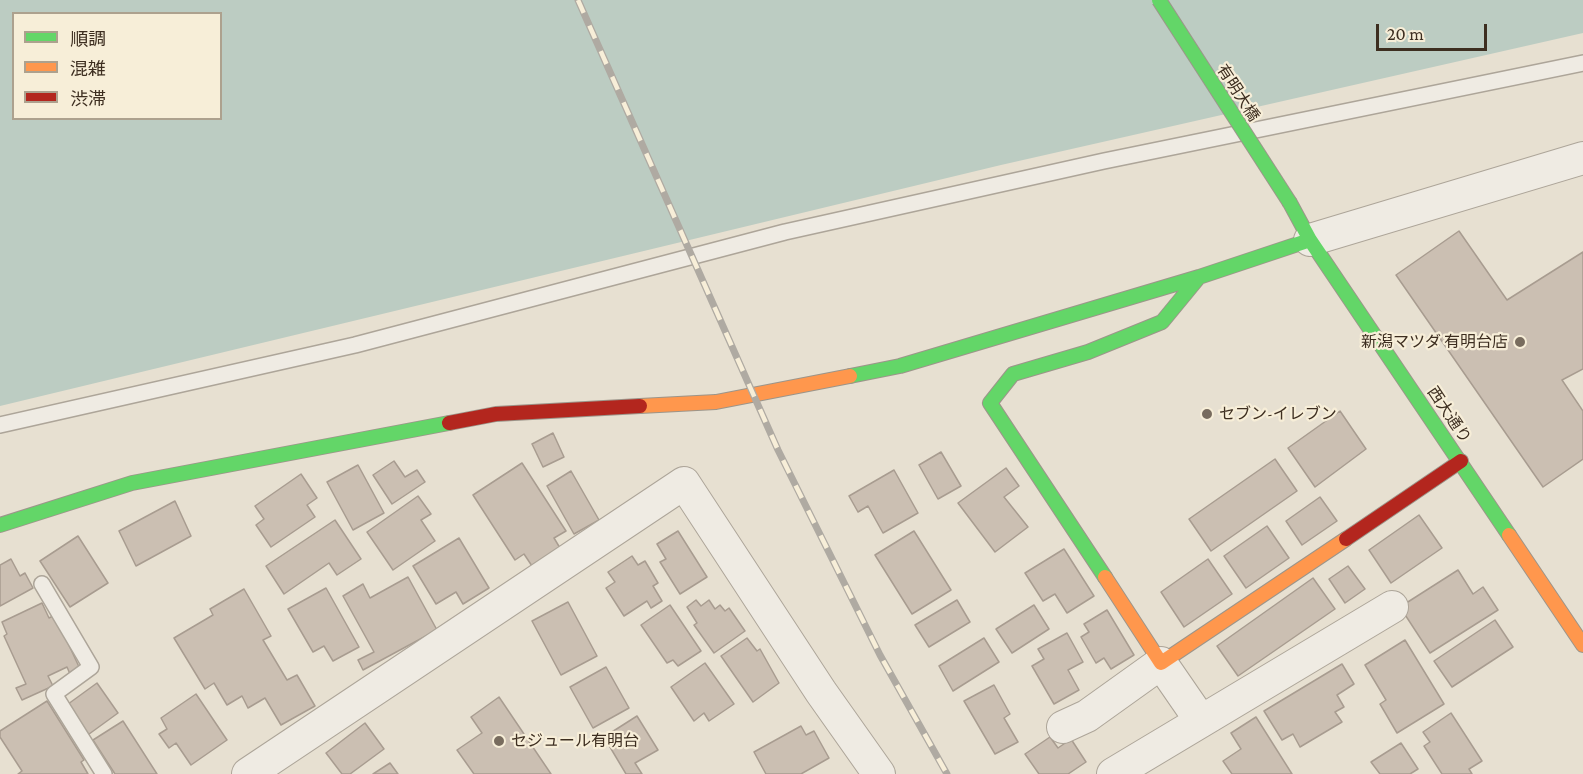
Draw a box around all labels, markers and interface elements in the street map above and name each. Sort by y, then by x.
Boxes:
legend [12,12,222,120]
scale bar [1379,12,1490,50]
text: 20 m [1387,24,1424,44]
text: 順調 [70,29,106,49]
text: 混雑 [70,59,106,79]
street label: 有明大橋 [1213,61,1263,125]
text: 渋滞 [70,89,106,109]
place label: 新潟マツダ 有明台店 [1361,332,1508,352]
marker: 新潟マツダ 有明台店 [1513,335,1527,349]
street label: 西大通り [1423,383,1475,447]
place label: セブン-イレブン [1219,404,1337,424]
marker: セブン-イレブン [1200,407,1214,421]
place label: セジュール有明台 [511,731,639,751]
marker: セジュール有明台 [492,734,506,748]

